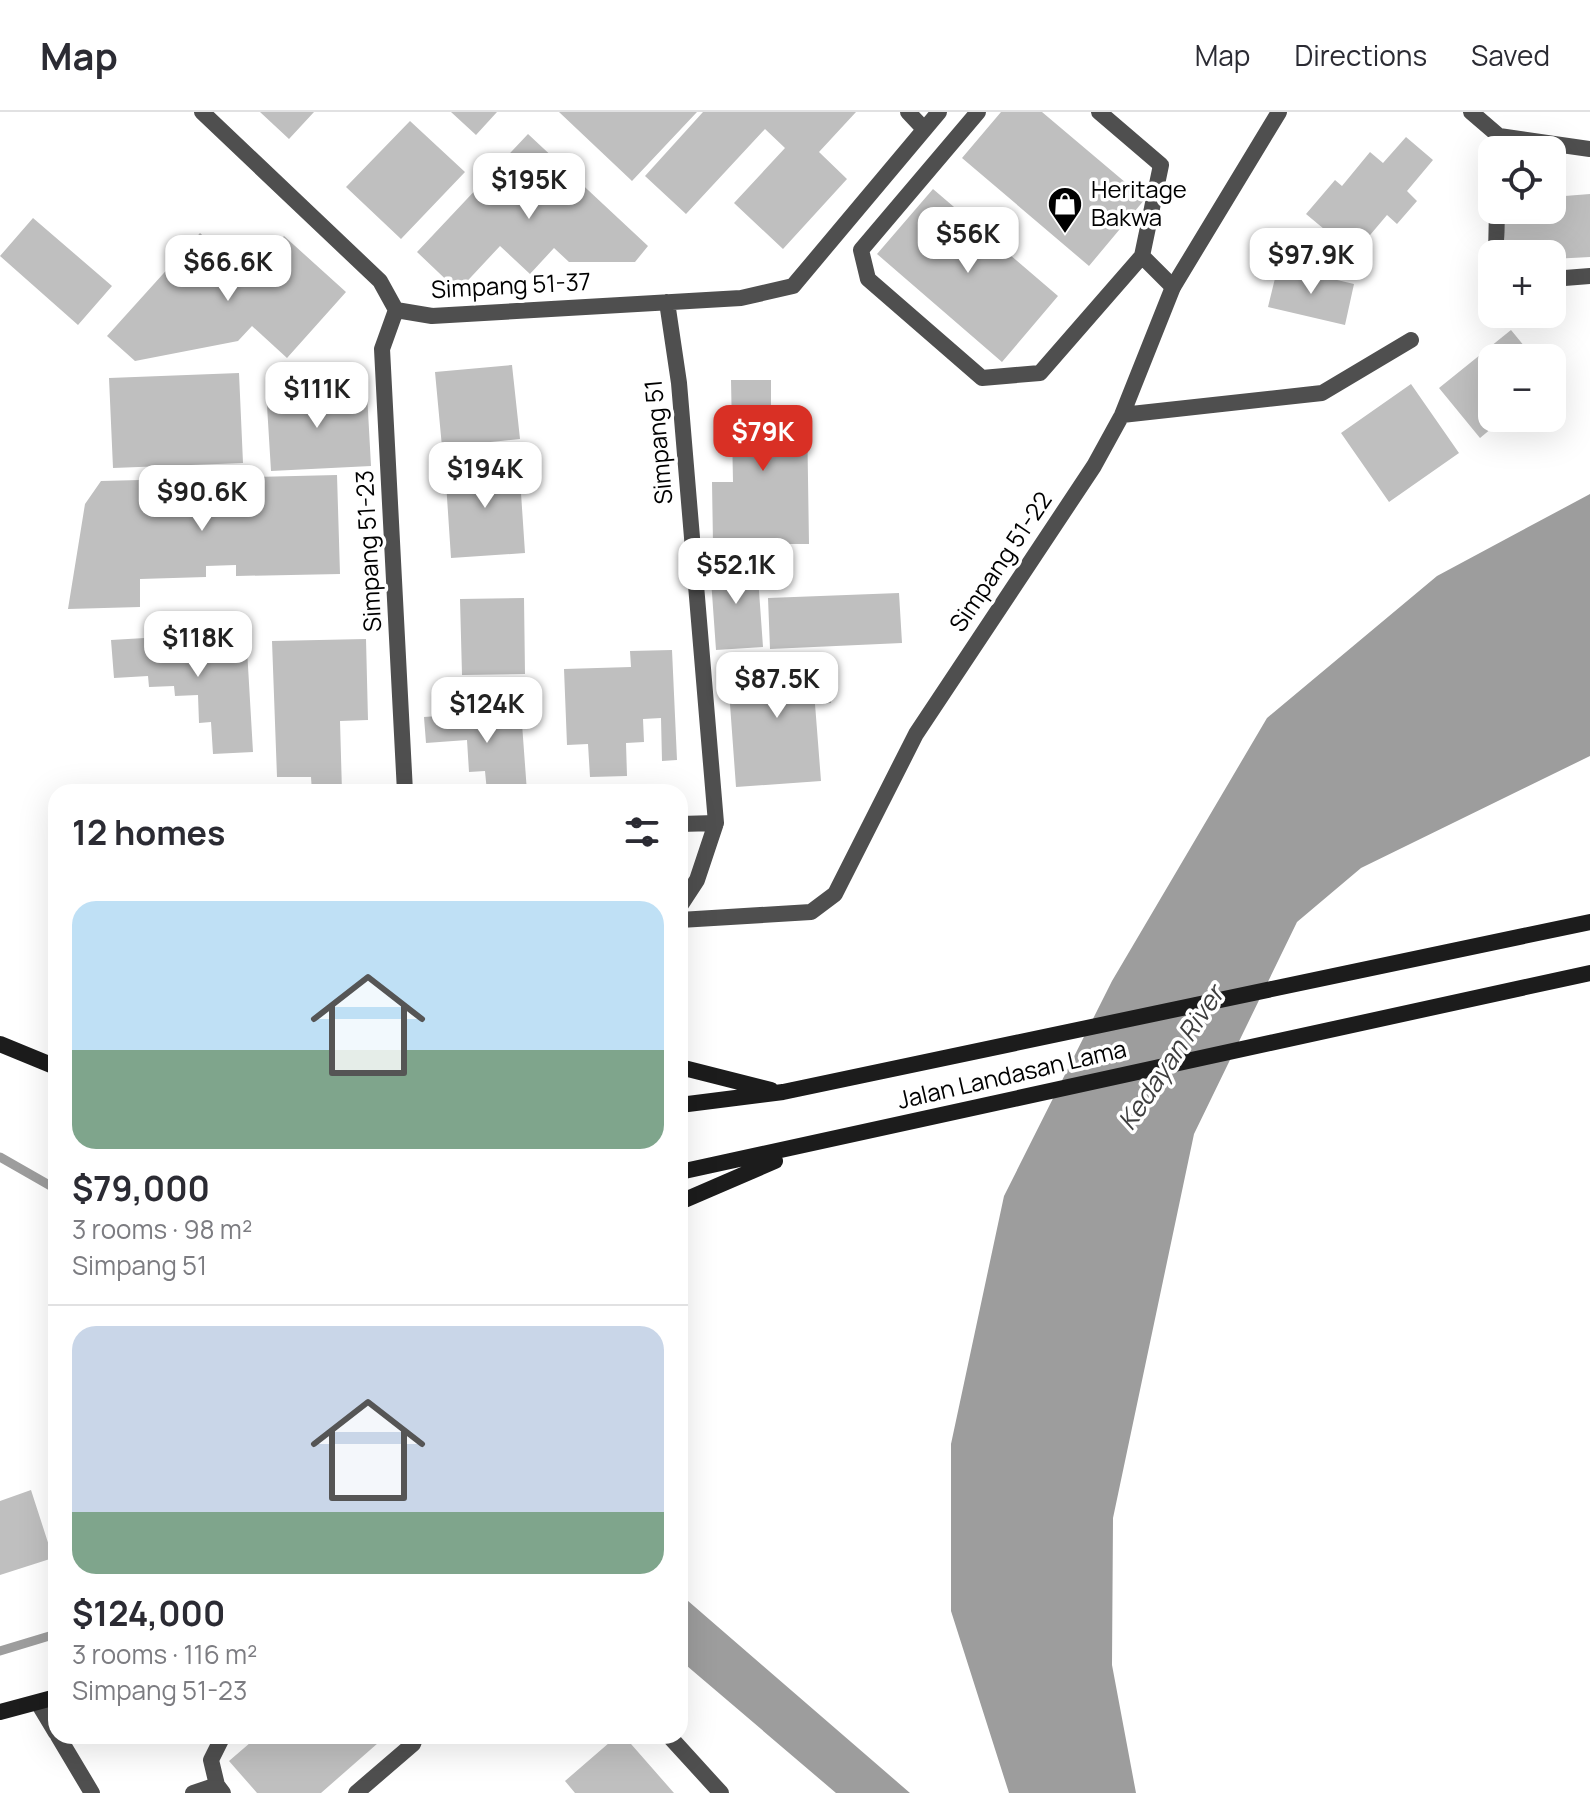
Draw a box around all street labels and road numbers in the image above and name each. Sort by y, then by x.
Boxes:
street label: Simpang 51-37 [430,264,592,305]
street label: Simpang 51 [636,379,679,506]
street label: Simpang 51-23 [347,469,388,633]
street label: Simpang 51-22 [941,485,1059,638]
street label: Jalan Landasan Lama [894,1031,1129,1116]

